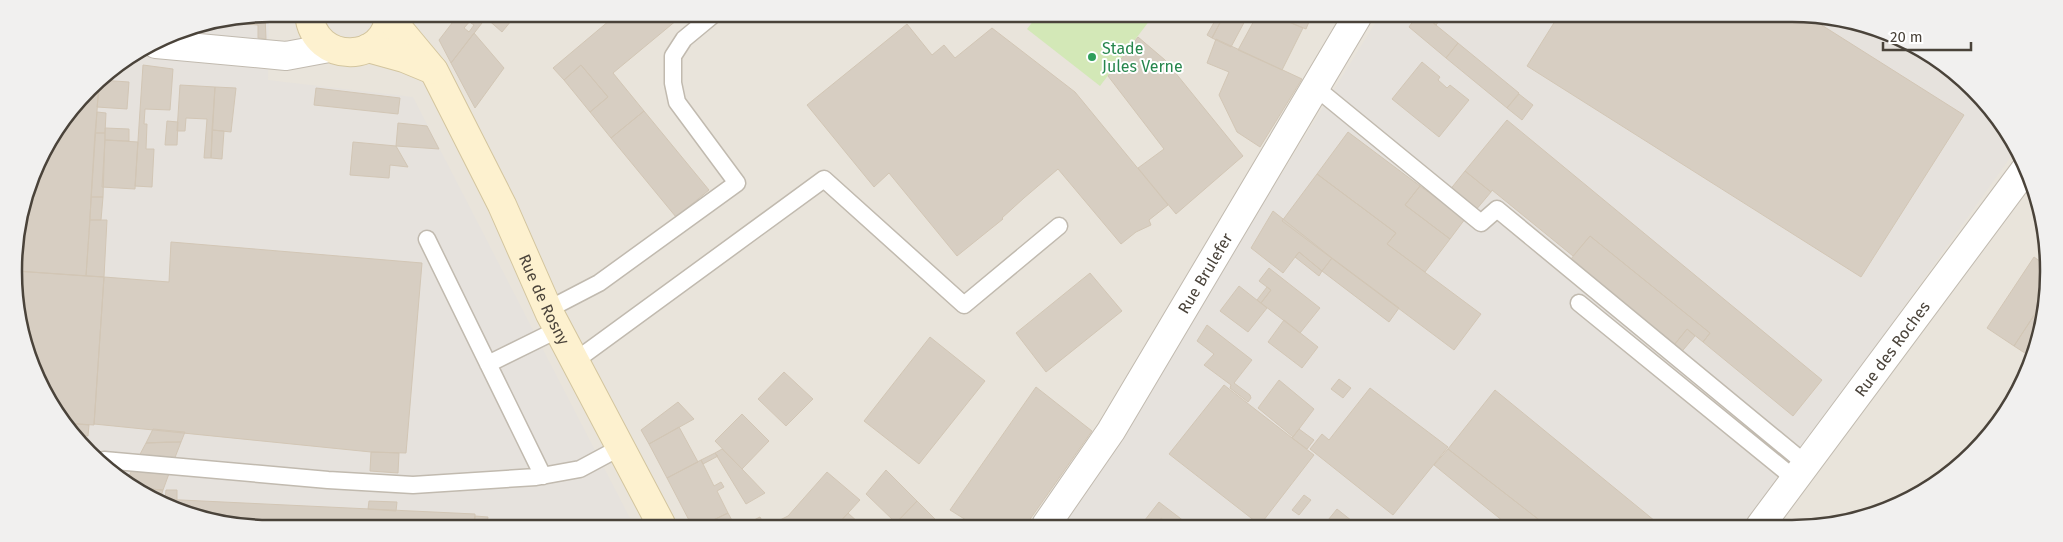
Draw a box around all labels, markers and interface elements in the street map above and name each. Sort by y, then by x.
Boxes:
scale bar [1883,20,1970,52]
text: 20 m [1890,28,1923,46]
place label: Stade Jules Verne [1102,39,1183,76]
marker: Stade Jules Verne [1086,51,1098,63]
street label: Rue Brulefer [1174,229,1237,317]
street label: Rue de Rosny [515,251,574,348]
street label: Rue des Roches [1851,298,1934,400]

